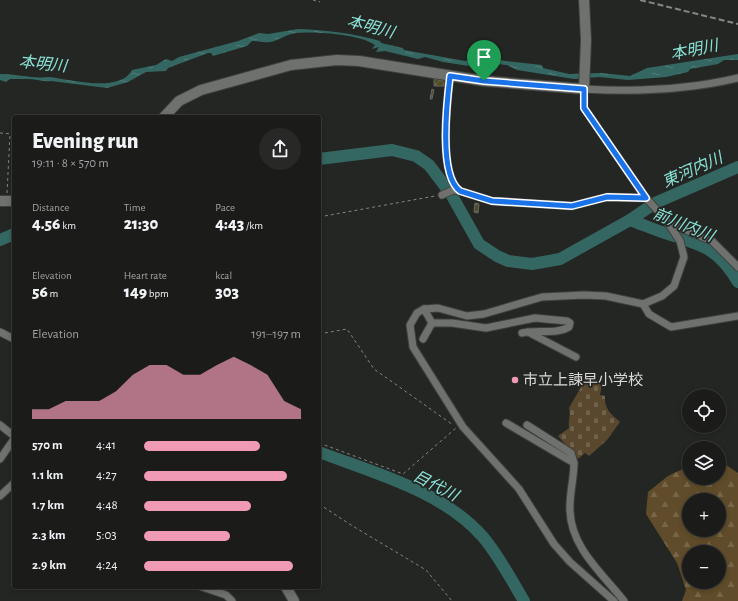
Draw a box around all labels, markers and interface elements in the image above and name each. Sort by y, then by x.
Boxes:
water label: 本明川 [345,12,398,41]
water label: 本明川 [669,36,721,62]
pin [467,40,501,81]
icon: arrive [473,46,495,68]
water label: 本明川 [18,53,70,75]
button: share [259,128,301,170]
text: Evening run [32,130,139,152]
water label: 東河内川 [660,148,727,190]
text: 19:11 · 8 × 570 m [32,157,109,170]
text: Distance [32,202,69,213]
text: Time [124,202,146,213]
text: Pace [215,202,235,213]
water label: 前川内川 [651,205,719,245]
text: 4.56 [32,215,60,232]
text: 21:30 [124,215,158,232]
text: 4:43 [215,215,244,232]
text: km [60,220,76,231]
text: /km [244,220,263,231]
text: Elevation [32,270,72,281]
text: Heart rate [124,270,167,281]
text: kcal [215,270,232,281]
text: 56 [32,283,48,300]
text: 149 [124,283,147,300]
text: 303 [215,283,239,300]
text: m [48,288,58,299]
text: bpm [147,288,169,299]
text: Elevation [32,328,79,341]
text: 191–197 m [251,328,301,341]
place label: 市立上諫早小学校 [523,372,643,388]
marker: 市立上諫早小学校 [510,375,520,385]
map controls [682,389,726,589]
button: locate [682,389,726,433]
text: 570 m [32,439,62,452]
text: 4:41 [96,439,116,452]
button: layers [682,441,726,485]
water label: 目代川 [411,467,463,505]
text: 1.1 km [32,469,63,482]
text: 4:27 [96,469,117,482]
button: + [682,493,726,537]
text: 1.7 km [32,499,64,512]
text: 4:48 [96,499,118,512]
text: 2.3 km [32,529,66,542]
text: 5:03 [96,529,117,542]
button: − [682,545,726,589]
text: 2.9 km [32,559,66,572]
text: 4:24 [96,559,117,572]

